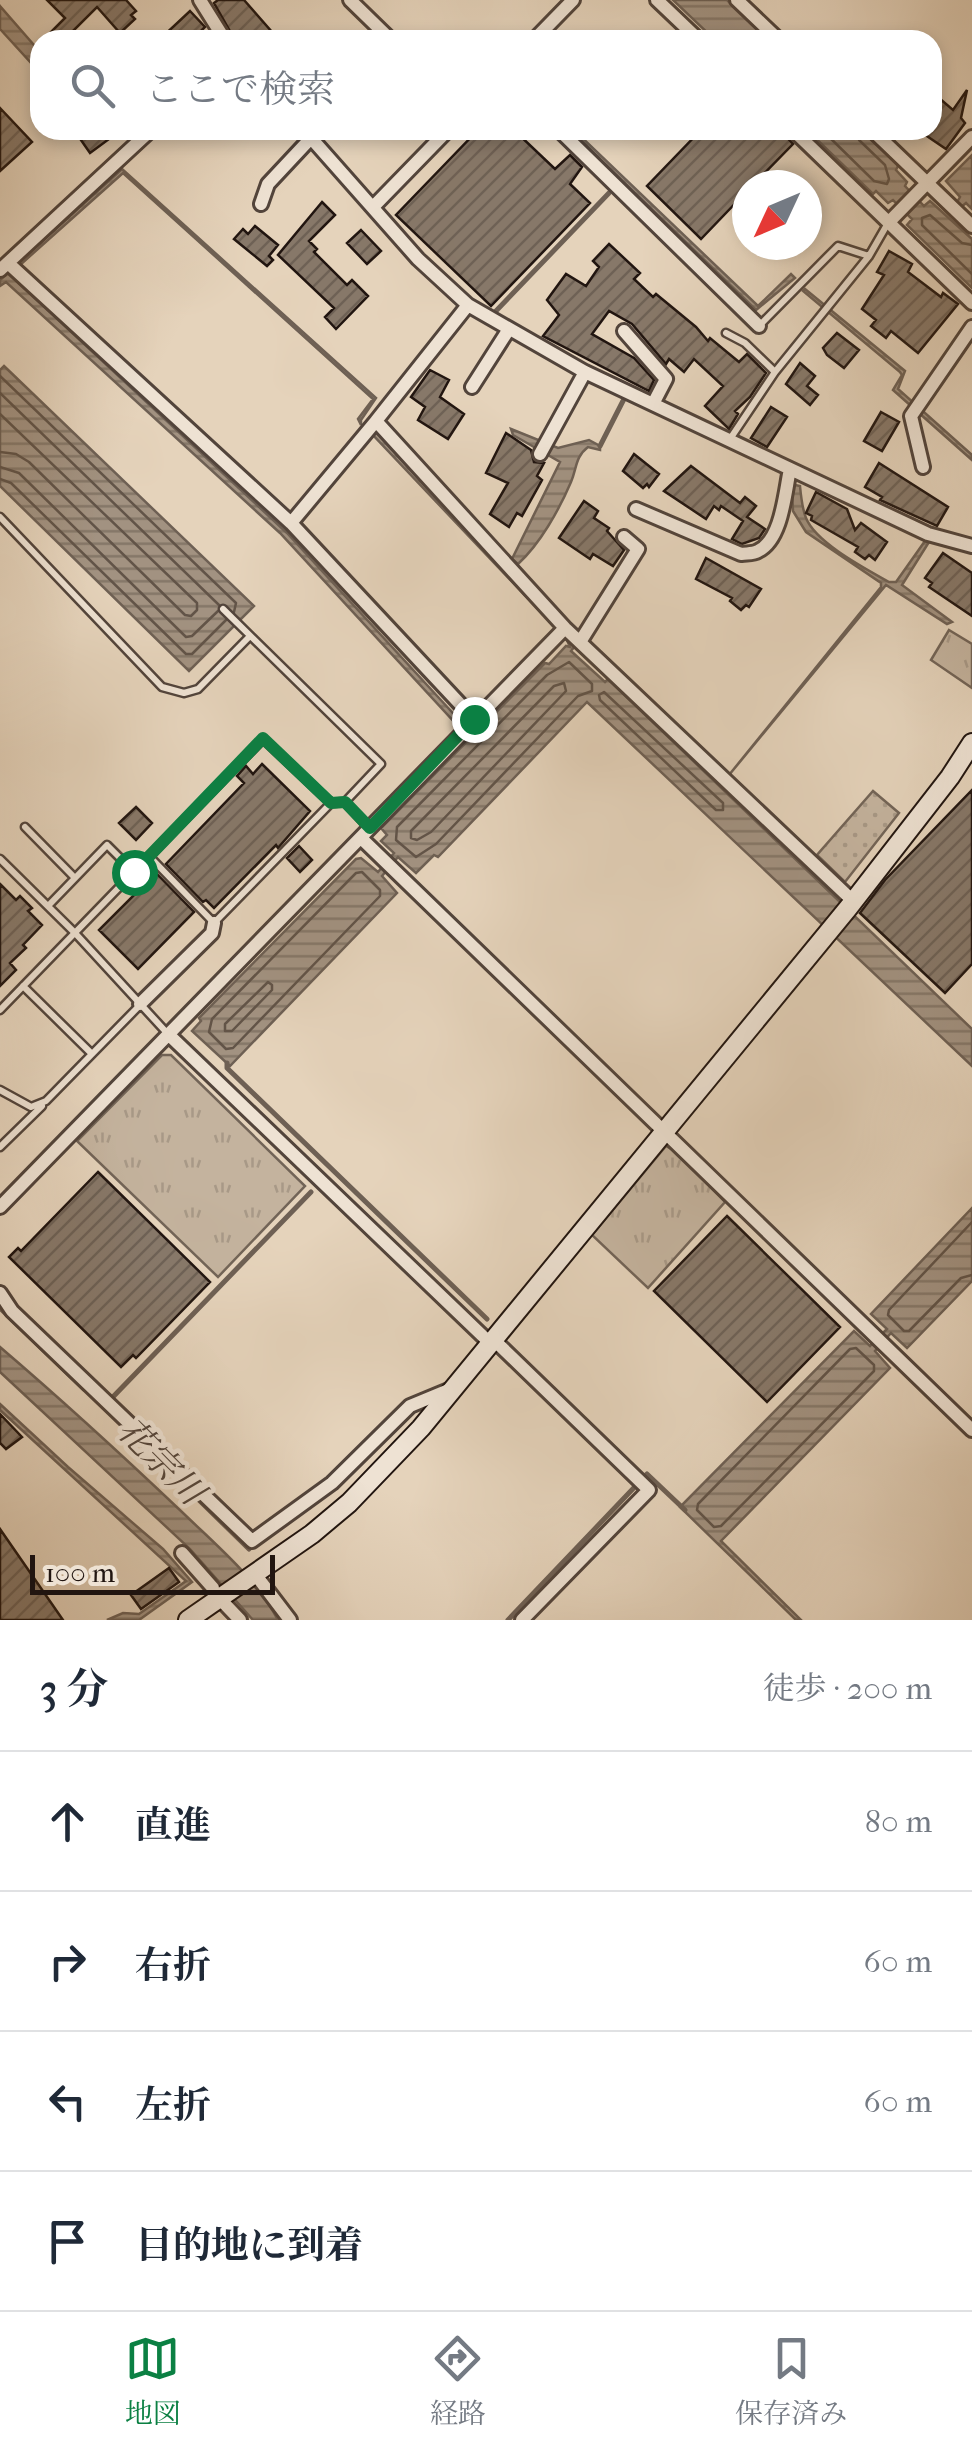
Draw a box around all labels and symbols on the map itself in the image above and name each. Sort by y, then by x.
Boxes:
north arrow [732,170,822,260]
route end [452,697,498,743]
route start [112,850,158,896]
water label: 花宗川 [109,1410,215,1516]
scale bar [30,1550,275,1594]

